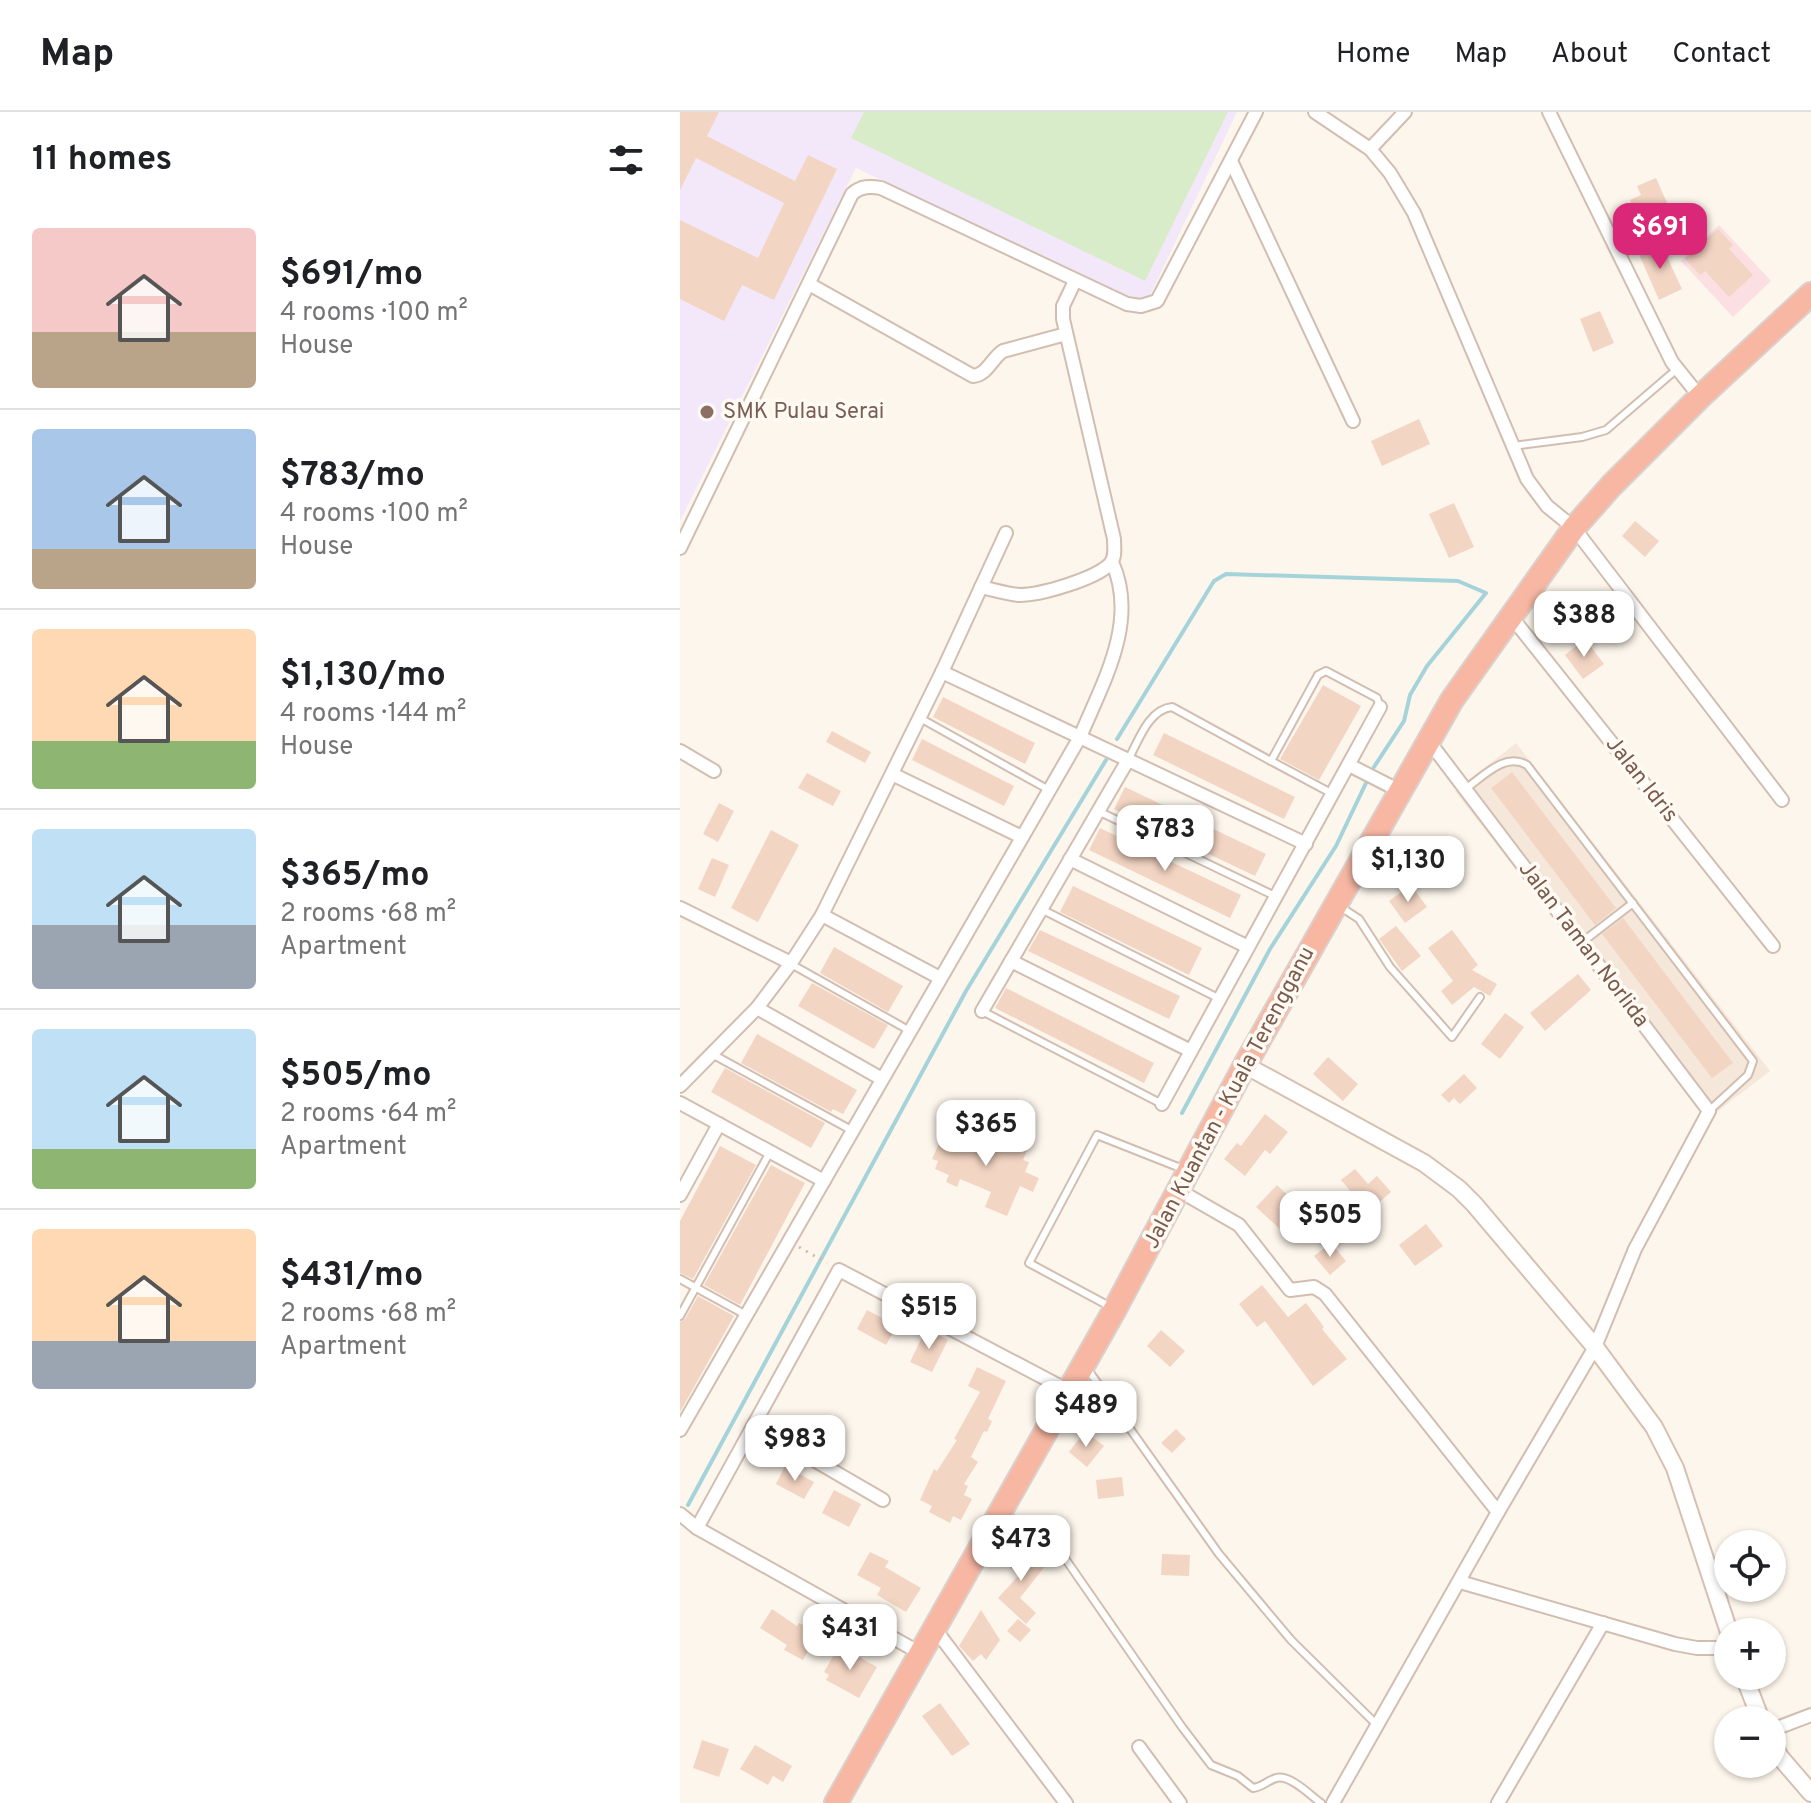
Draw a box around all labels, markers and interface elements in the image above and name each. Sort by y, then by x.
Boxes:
text: Map [40,31,114,80]
text: Home [1336,37,1410,73]
text: Map [1454,37,1507,73]
text: About [1551,37,1628,73]
text: Contact [1672,37,1771,73]
icon: filters [604,138,648,182]
text: 11 homes [32,139,172,182]
pin: $691 [1613,203,1707,271]
text: $691 [1631,212,1689,245]
text: $691/mo [280,254,423,297]
icon: home [96,260,192,356]
text: 4 rooms · 100 m² [280,297,468,330]
text: House [280,330,353,363]
place label: SMK Pulau Serai [723,399,884,426]
marker: SMK Pulau Serai [698,403,716,421]
text: $783/mo [280,455,425,498]
icon: home [96,461,192,557]
text: 4 rooms · 100 m² [280,498,468,531]
text: House [280,531,353,564]
pin: $388 [1537,591,1631,659]
text: $388 [1552,600,1616,633]
text: $1,130/mo [280,655,446,698]
icon: home [96,661,192,757]
text: 4 rooms · 144 m² [280,698,466,731]
text: House [280,731,353,764]
street label: Jalan Idris [1599,732,1683,828]
pin: $783 [1118,805,1212,873]
text: $783 [1135,814,1195,847]
pin: $1,130 [1343,836,1473,904]
text: $1,130 [1370,845,1446,878]
text: $365/mo [280,855,430,898]
street label: Jalan Taman Norlida [1512,857,1654,1033]
icon: home [96,861,192,957]
text: 2 rooms · 68 m² [280,898,456,931]
text: Apartment [280,931,407,964]
street label: Jalan Kuantan - Kuala Terengganu [1139,942,1321,1254]
text: $505/mo [280,1055,431,1098]
icon: home [96,1061,192,1157]
text: 2 rooms · 64 m² [280,1098,456,1131]
pin: $365 [939,1100,1033,1168]
text: $365 [954,1109,1018,1142]
text: Apartment [280,1131,407,1164]
pin: $505 [1283,1191,1377,1259]
text: $505 [1298,1200,1362,1233]
text: $431/mo [280,1255,423,1298]
icon: home [96,1261,192,1357]
pin: $515 [882,1283,976,1351]
text: $515 [900,1292,958,1325]
text: 2 rooms · 68 m² [280,1298,456,1331]
text: Apartment [280,1331,407,1364]
pin: $489 [1039,1381,1133,1449]
text: $489 [1054,1390,1118,1423]
pin: $983 [748,1415,842,1483]
text: $983 [763,1424,827,1457]
pin: $473 [974,1515,1068,1583]
text: $473 [990,1524,1052,1557]
map controls [1714,1530,1786,1778]
button: locate [1714,1530,1786,1602]
pin: $431 [803,1604,897,1672]
text: $431 [821,1613,879,1646]
button: + [1714,1618,1786,1690]
button: − [1714,1706,1786,1778]

